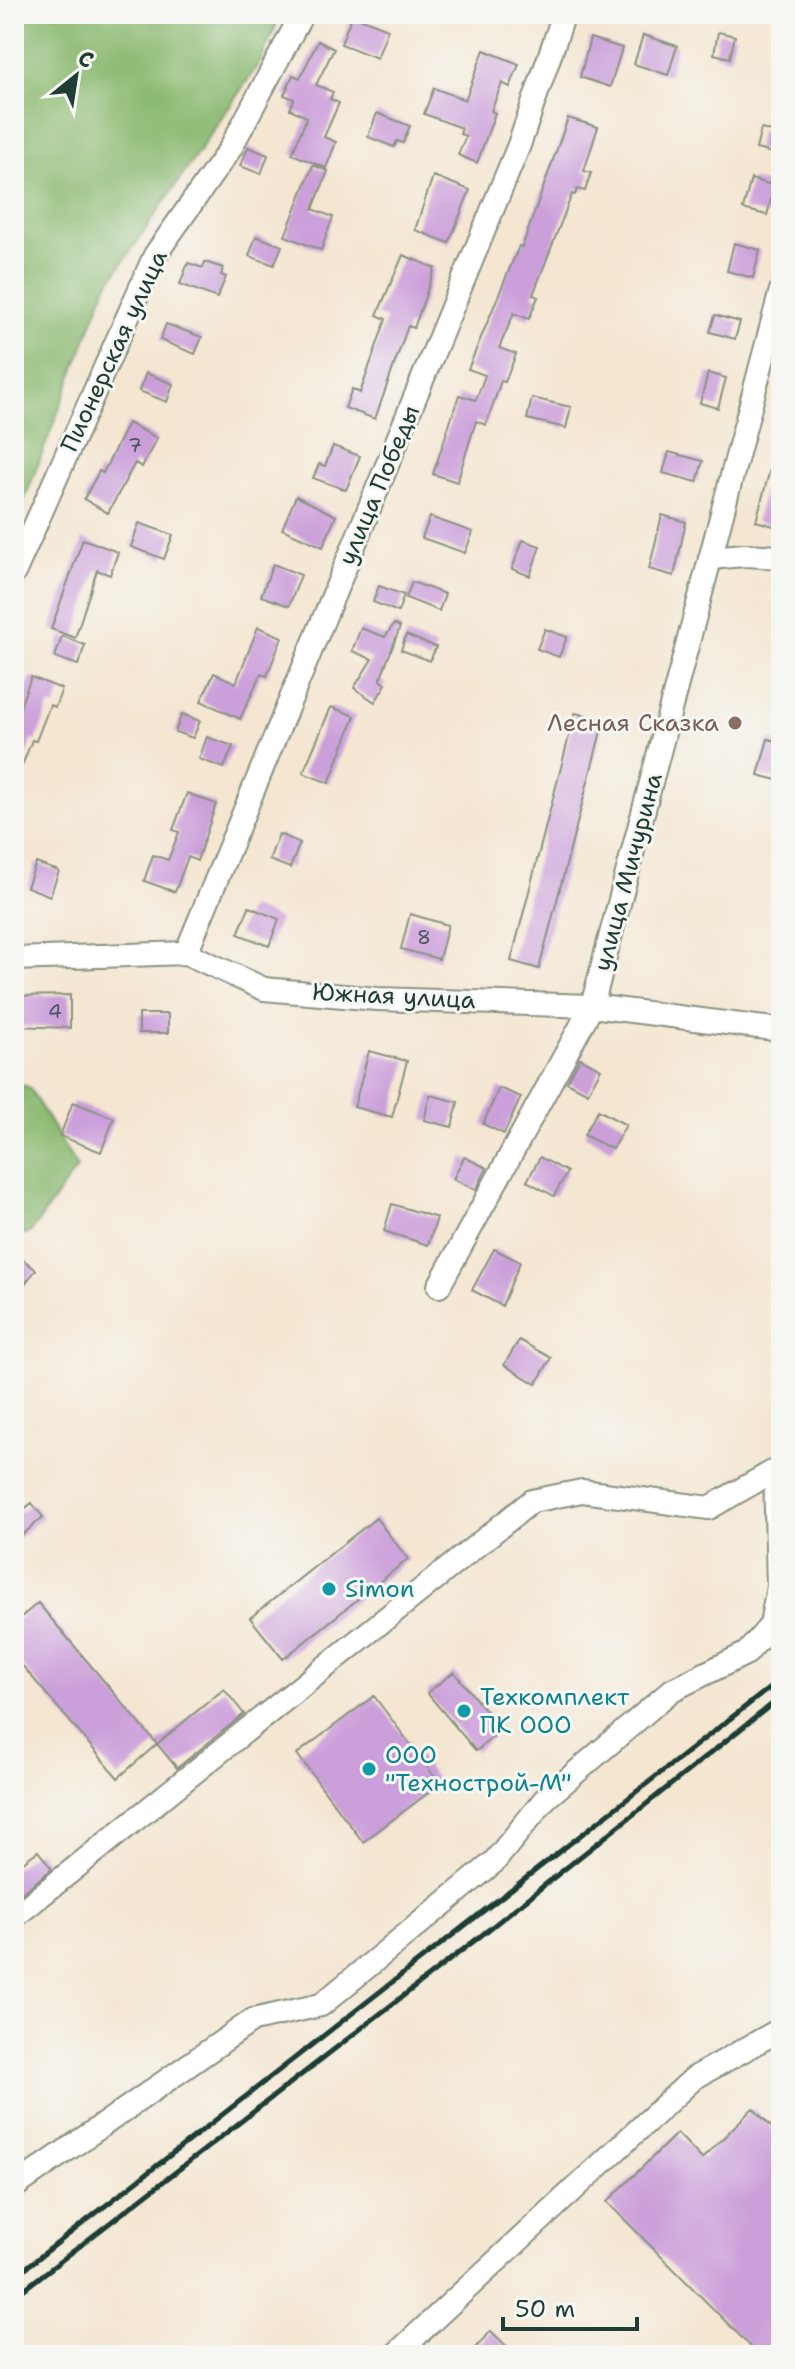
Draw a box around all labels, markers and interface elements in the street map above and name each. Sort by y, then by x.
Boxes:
north arrow [36,36,116,116]
text: С [73,43,99,75]
street label: Пионерская улица [53,245,175,457]
street label: улица Победы [331,400,427,570]
house number: 7 [128,432,142,458]
place label: Лесная Сказка [547,707,719,739]
marker: Лесная Сказка [726,714,744,732]
street label: улица Мичурина [586,769,670,975]
house number: 8 [417,924,431,950]
street label: Южная улица [312,976,477,1016]
house number: 4 [48,998,62,1024]
place label: Simon [345,1573,415,1605]
marker: Simon [320,1580,338,1598]
place label: Техкомплект ПК ООО [480,1681,630,1741]
marker: Техкомплект ПК ООО [455,1702,473,1720]
place label: ООО "Технострой-М" [385,1739,572,1799]
marker: ООО "Технострой-М" [360,1760,378,1778]
scale bar [503,2281,637,2331]
text: 50 m [515,2293,575,2325]

